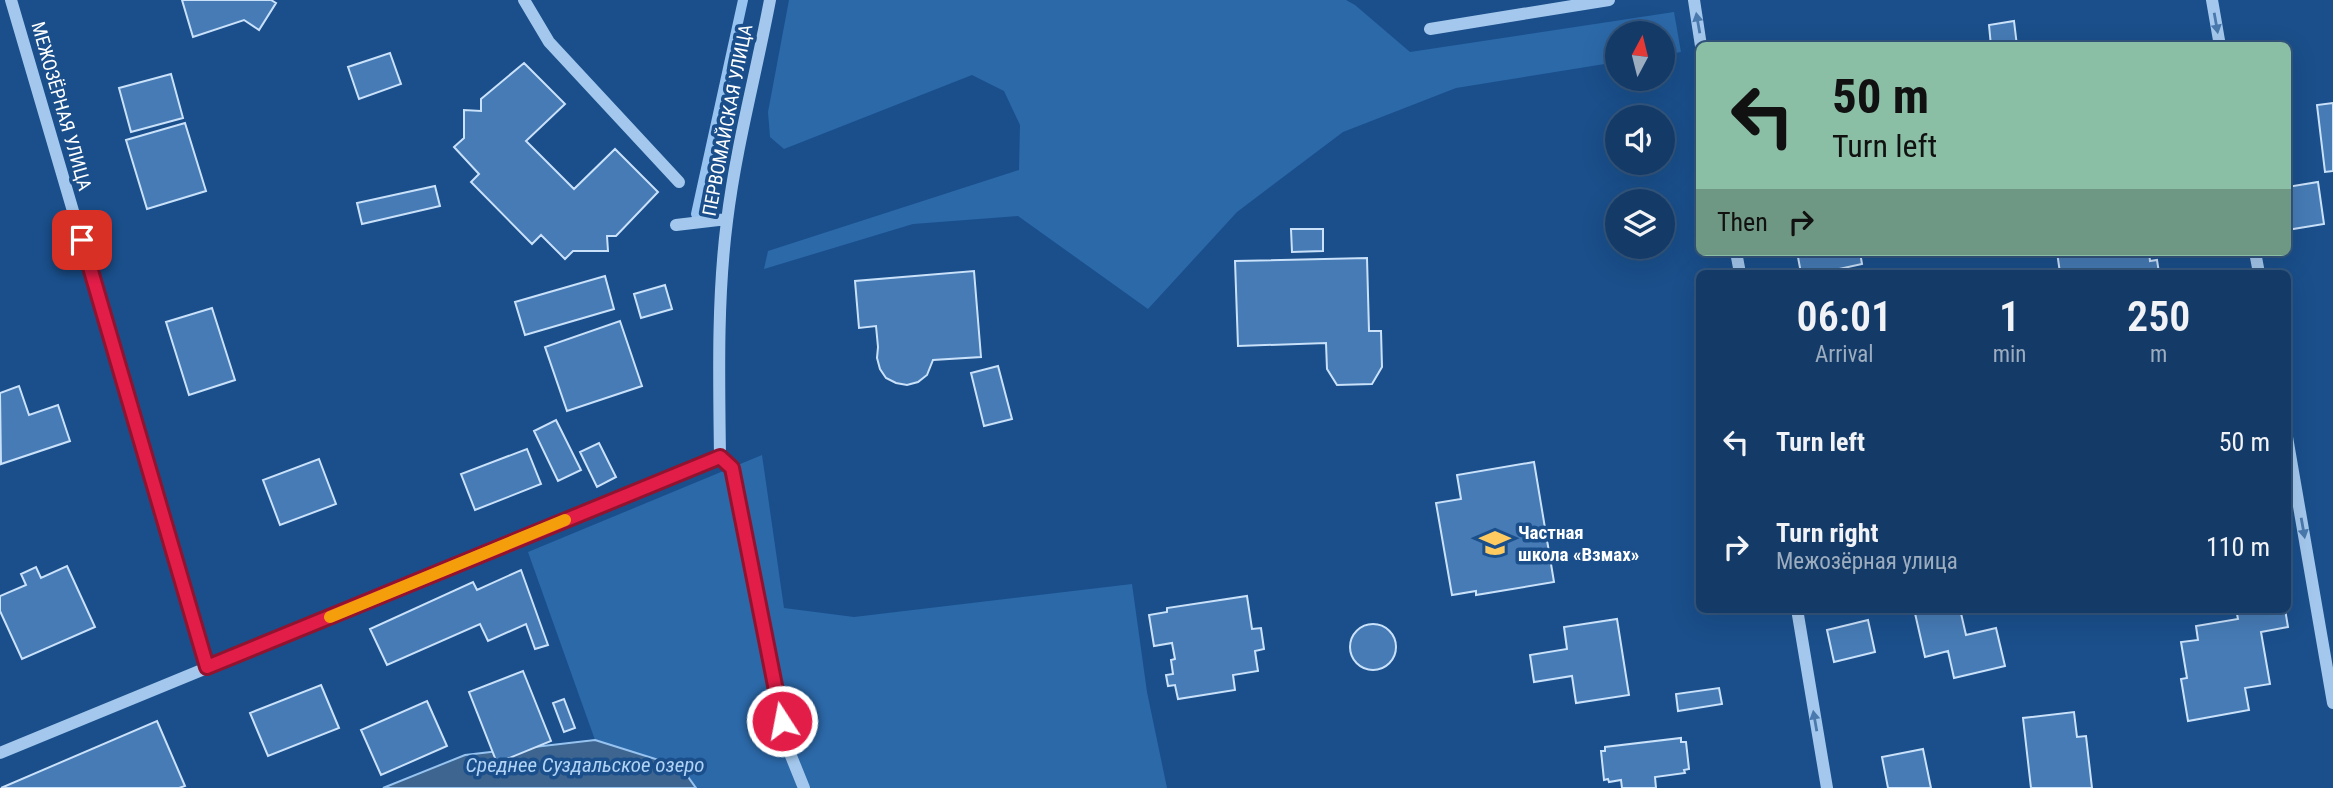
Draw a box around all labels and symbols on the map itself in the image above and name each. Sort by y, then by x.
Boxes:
one-way arrow [1692,12,1703,34]
one-way arrow [2211,12,2222,34]
street label: МЕЖОЗЁРНАЯ УЛИЦА [26,19,97,193]
north arrow [1605,21,1675,91]
street label: ПЕРВОМАЙСКАЯ УЛИЦА [698,22,757,218]
pin [52,210,112,270]
one-way arrow [2298,517,2309,539]
place label: Частная школа «Взмах» [1518,521,1639,566]
school or university icon: Частная школа «Взмах» [1478,526,1512,560]
position arrow [745,684,819,758]
one-way arrow [1809,710,1820,732]
water label: Среднее Суздальское озеро [466,753,704,777]

